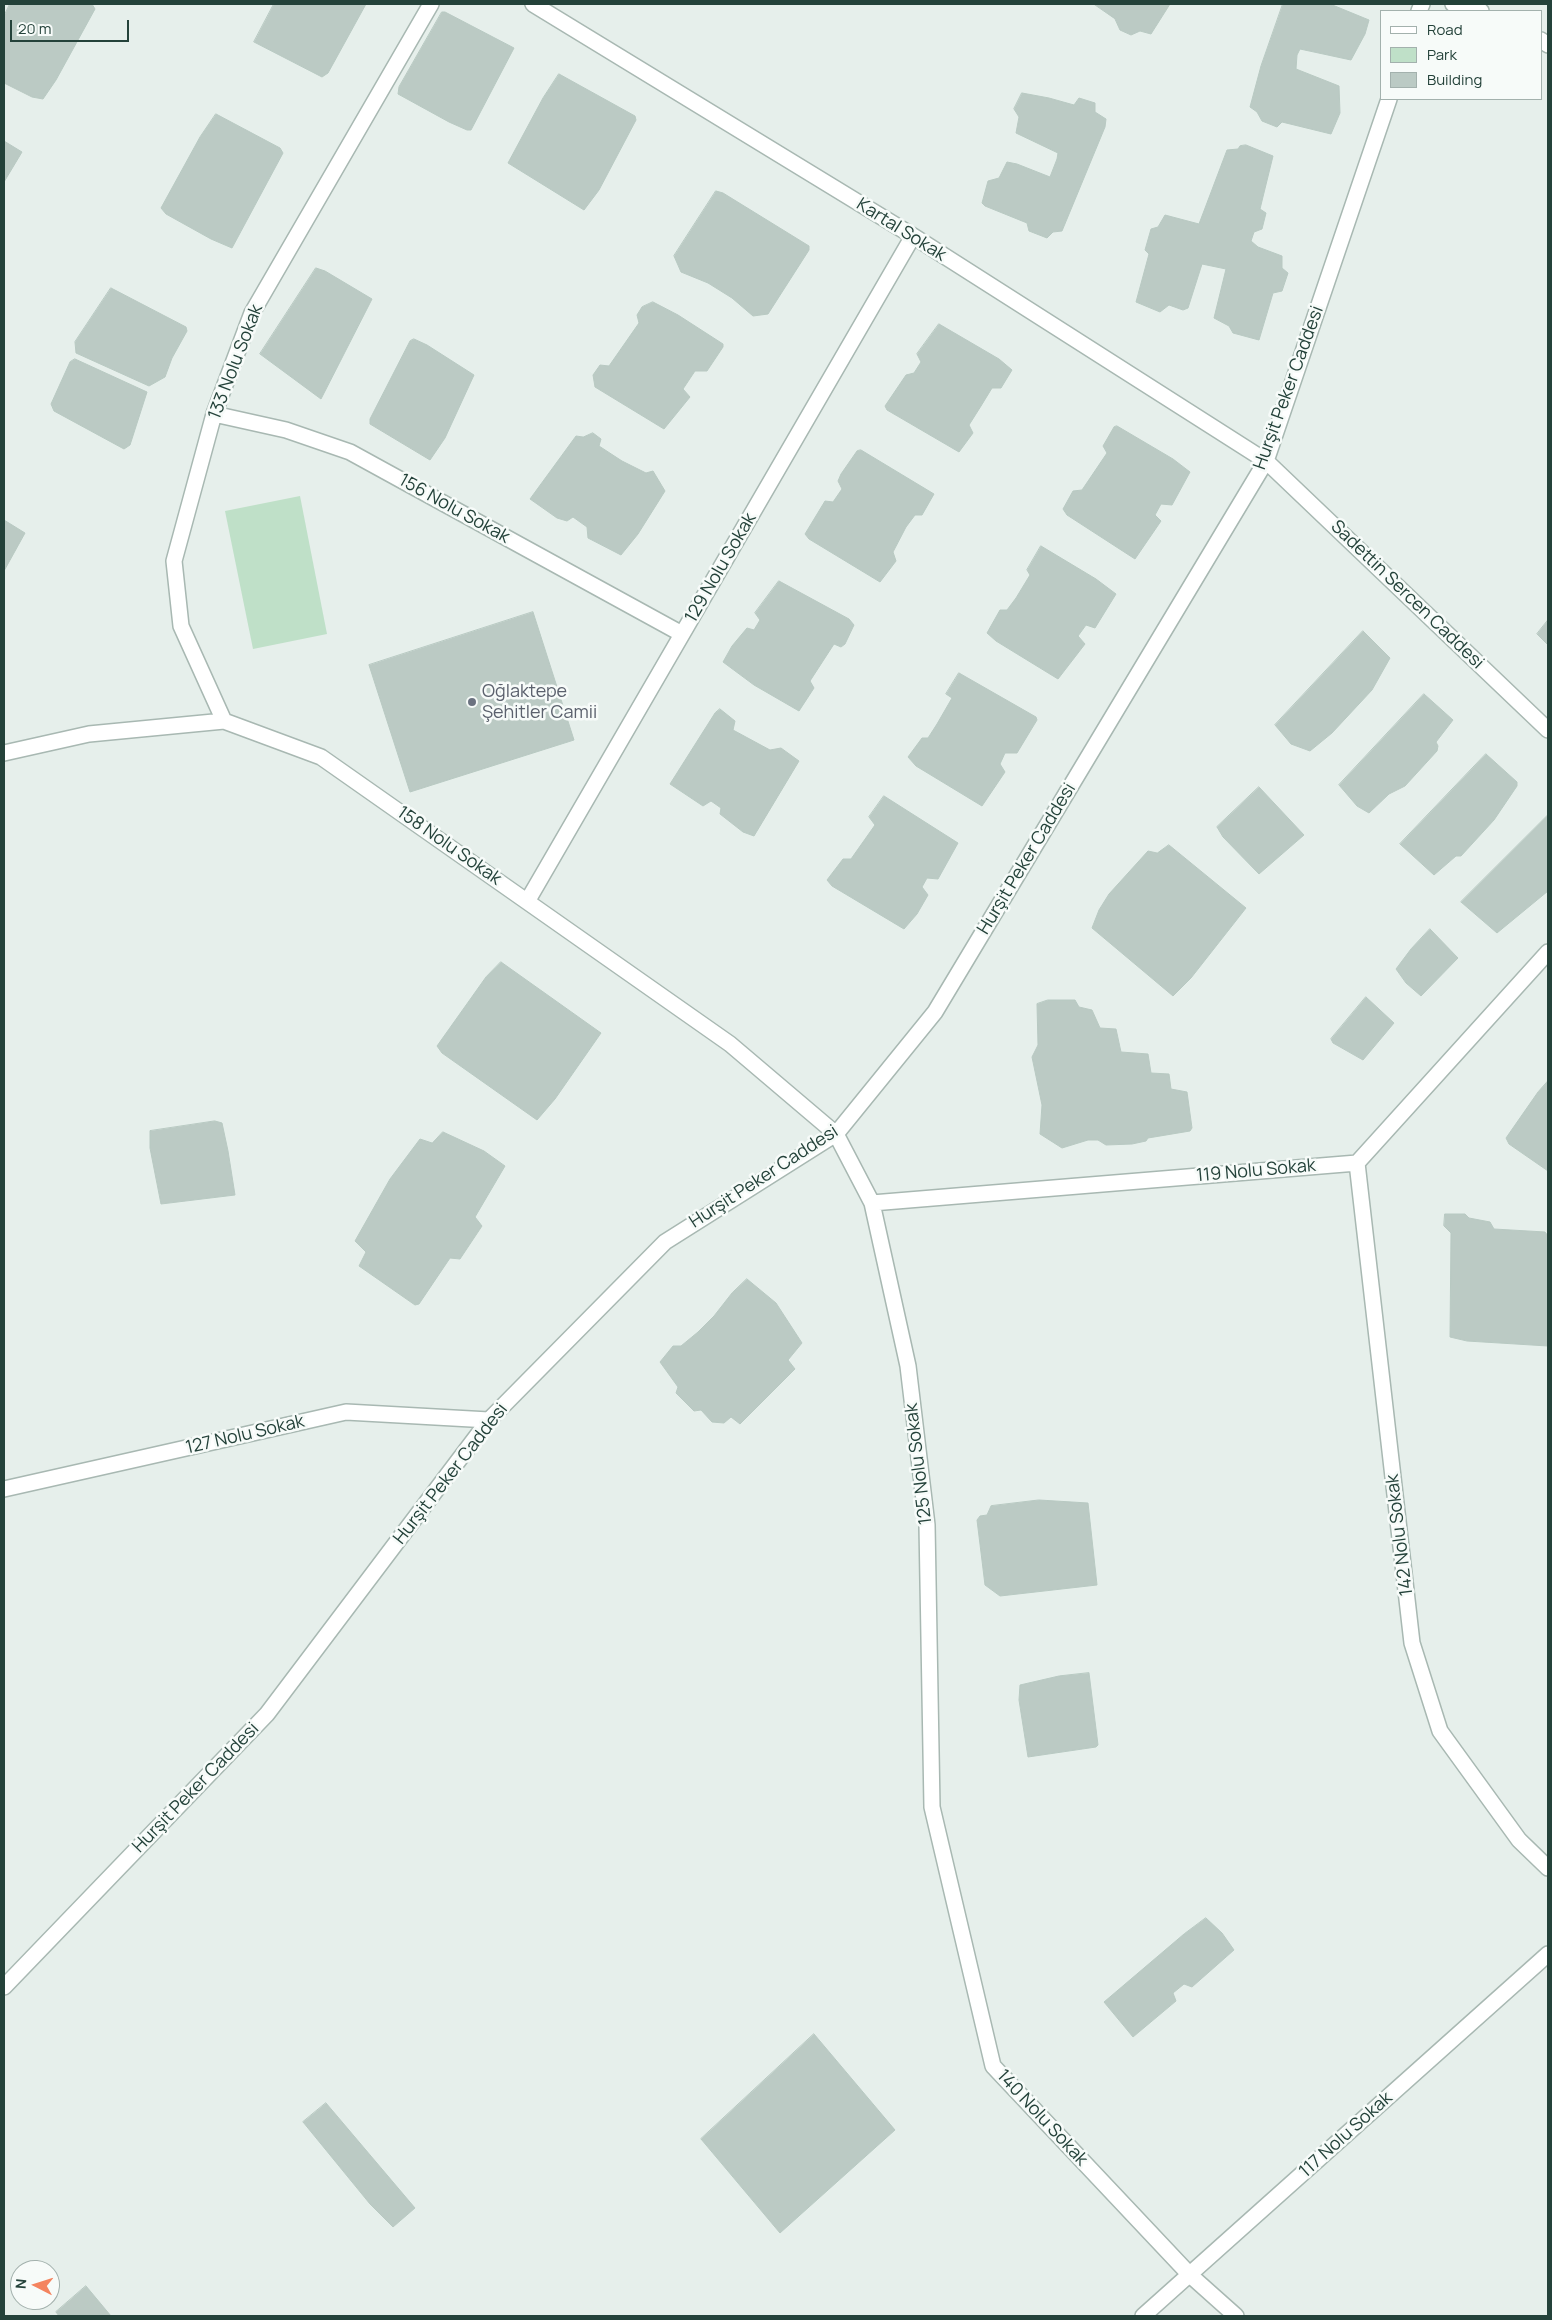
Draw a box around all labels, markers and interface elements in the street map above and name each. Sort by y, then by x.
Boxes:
scale bar [12,10,131,42]
legend [1380,10,1542,100]
text: 20 m [18,18,51,39]
text: Road [1427,19,1463,40]
text: Park [1427,44,1457,65]
text: Building [1427,69,1482,90]
street label: Kartal Sokak [852,194,950,266]
street label: 133 Nolu Sokak [204,301,268,423]
street label: Hurşit Peker Caddesi [1249,303,1329,473]
street label: 156 Nolu Sokak [395,470,513,548]
street label: 129 Nolu Sokak [681,509,761,627]
street label: Sadettin Sercen Caddesi [1326,516,1488,674]
place label: Oğlaktepe Şehitler Camii [482,681,597,724]
marker: Oğlaktepe Şehitler Camii [466,696,478,708]
street label: Hurşit Peker Caddesi [973,779,1081,939]
street label: 158 Nolu Sokak [393,802,505,890]
street label: Hurşit Peker Caddesi [686,1121,842,1233]
street label: 119 Nolu Sokak [1195,1155,1317,1187]
street label: Hurşit Peker Caddesi [389,1399,513,1549]
street label: 125 Nolu Sokak [901,1402,937,1526]
street label: 127 Nolu Sokak [184,1411,306,1459]
street label: 142 Nolu Sokak [1382,1473,1418,1597]
street label: Hurşit Peker Caddesi [128,1718,264,1858]
street label: 140 Nolu Sokak [992,2066,1092,2170]
street label: 117 Nolu Sokak [1295,2088,1397,2182]
north arrow [10,2260,60,2310]
text: N [11,2278,30,2290]

